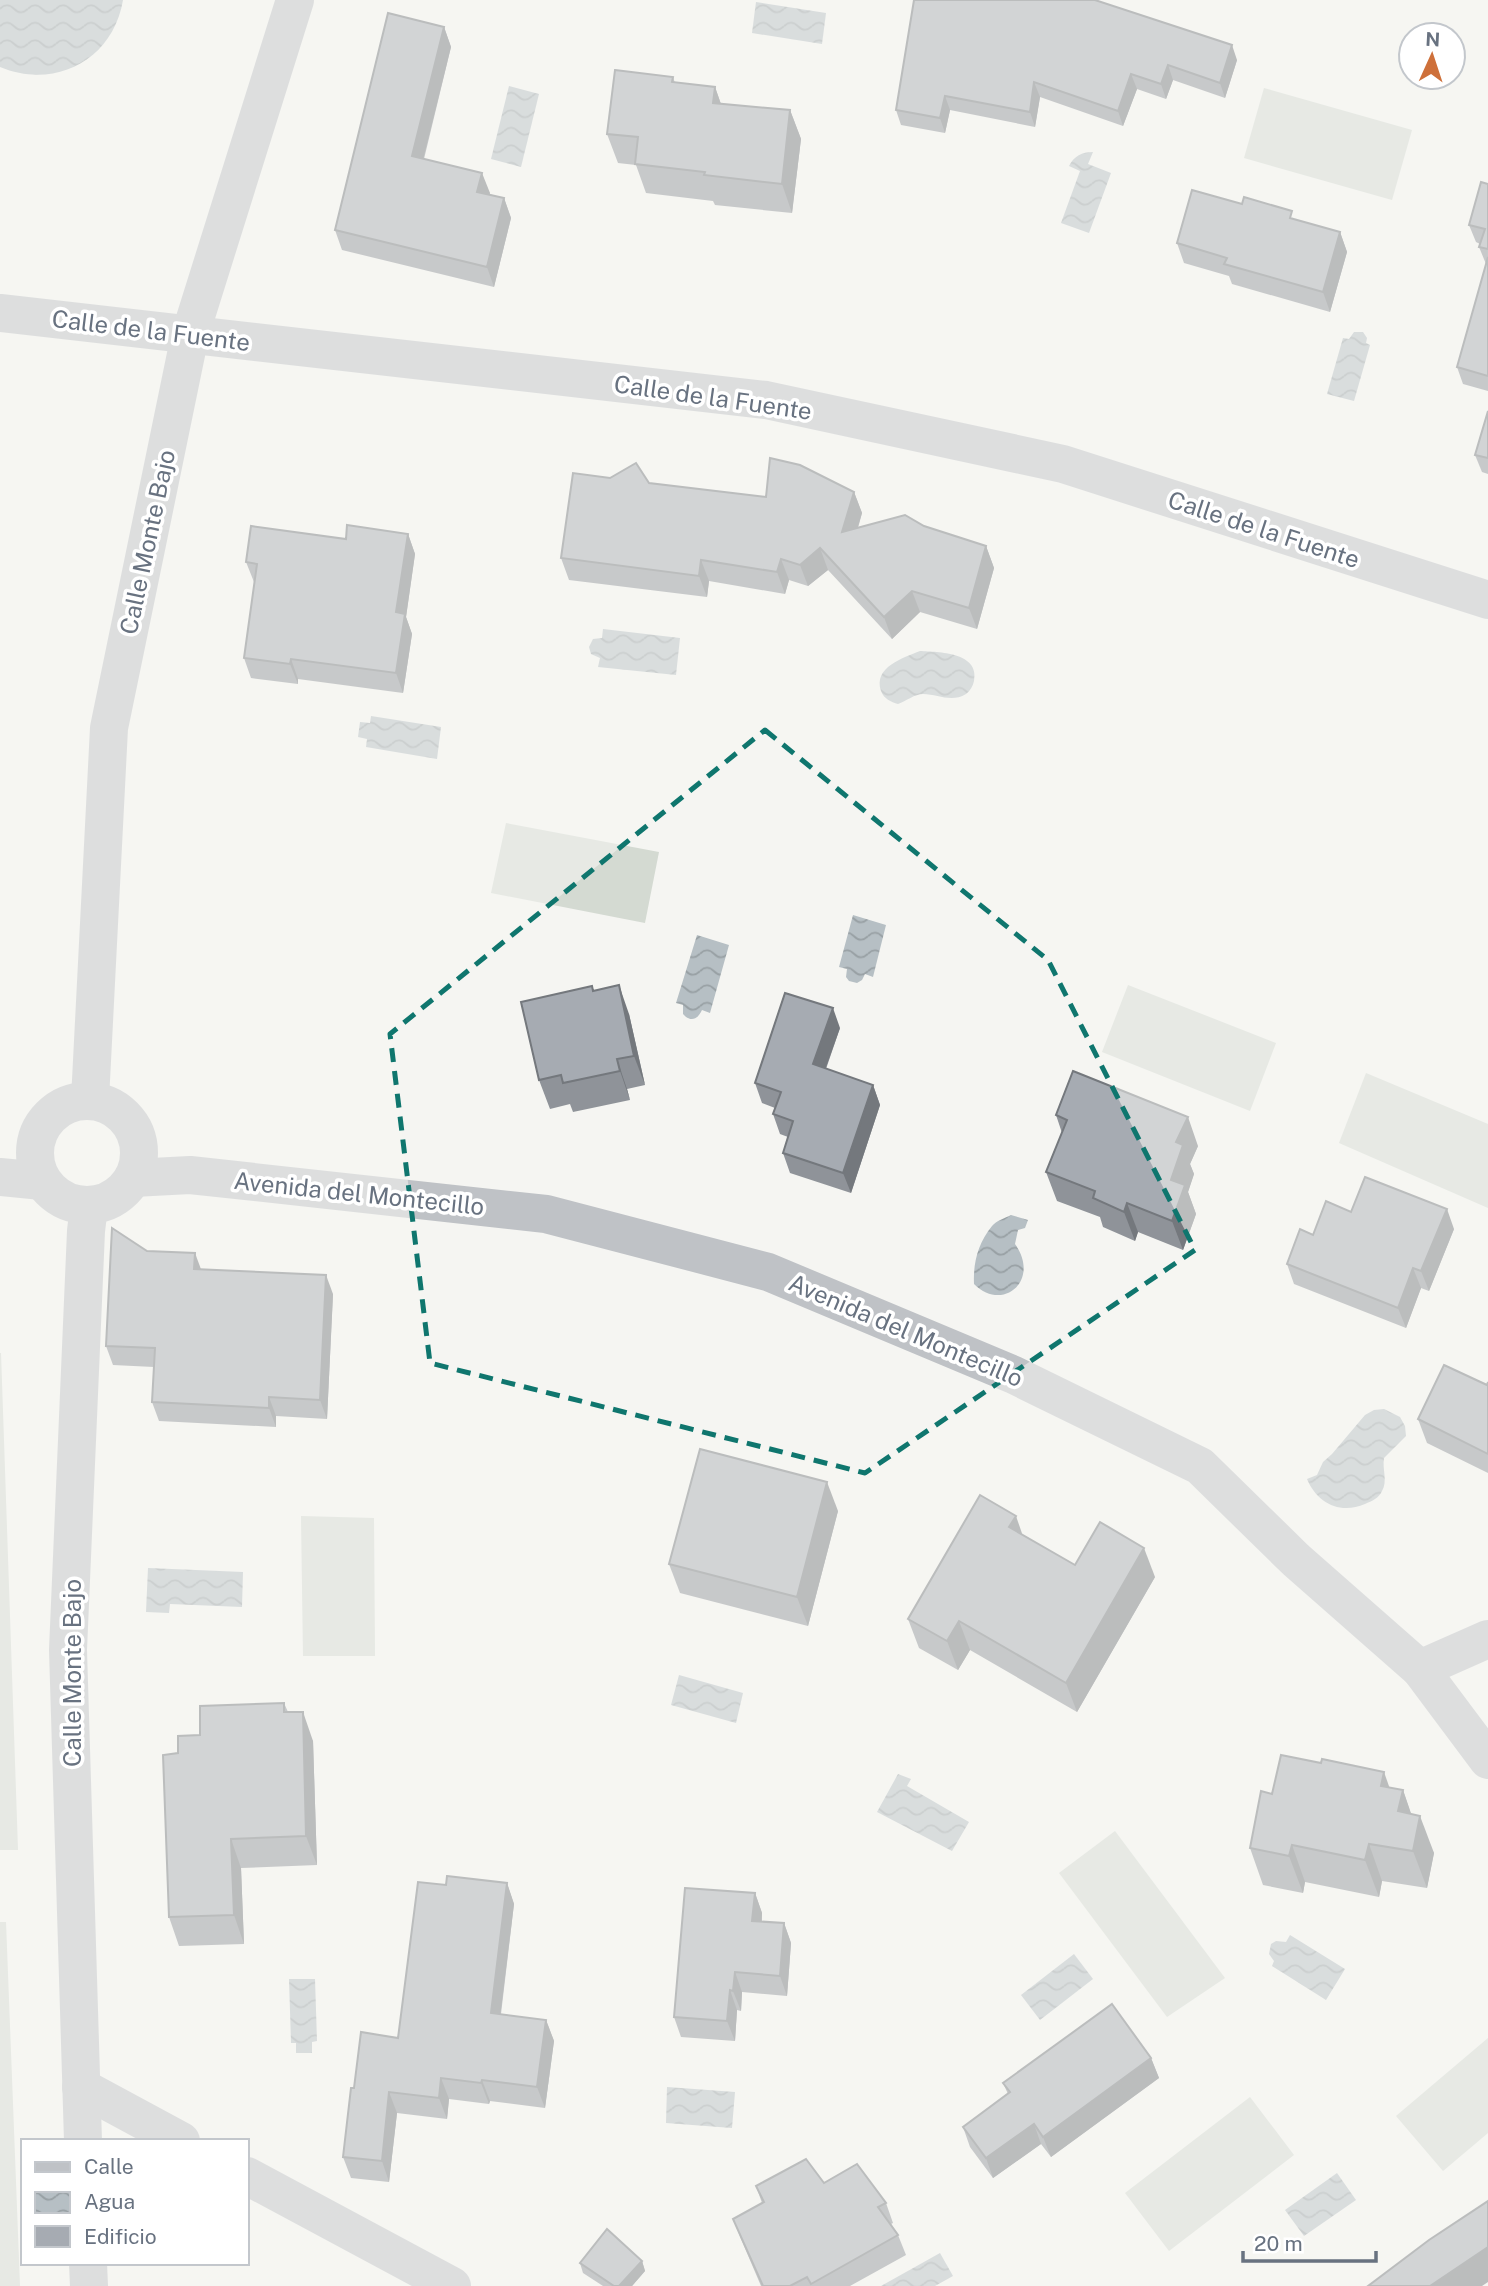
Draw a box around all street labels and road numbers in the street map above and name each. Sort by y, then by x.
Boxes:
street label: Calle de la Fuente [50,304,252,356]
street label: Calle de la Fuente [612,369,814,425]
street label: Calle Monte Bajo [114,447,180,637]
street label: Calle de la Fuente [1165,485,1363,573]
street label: Avenida del Montecillo [232,1166,486,1220]
street label: Avenida del Montecillo [785,1268,1027,1392]
street label: Calle Monte Bajo [58,1579,86,1767]

